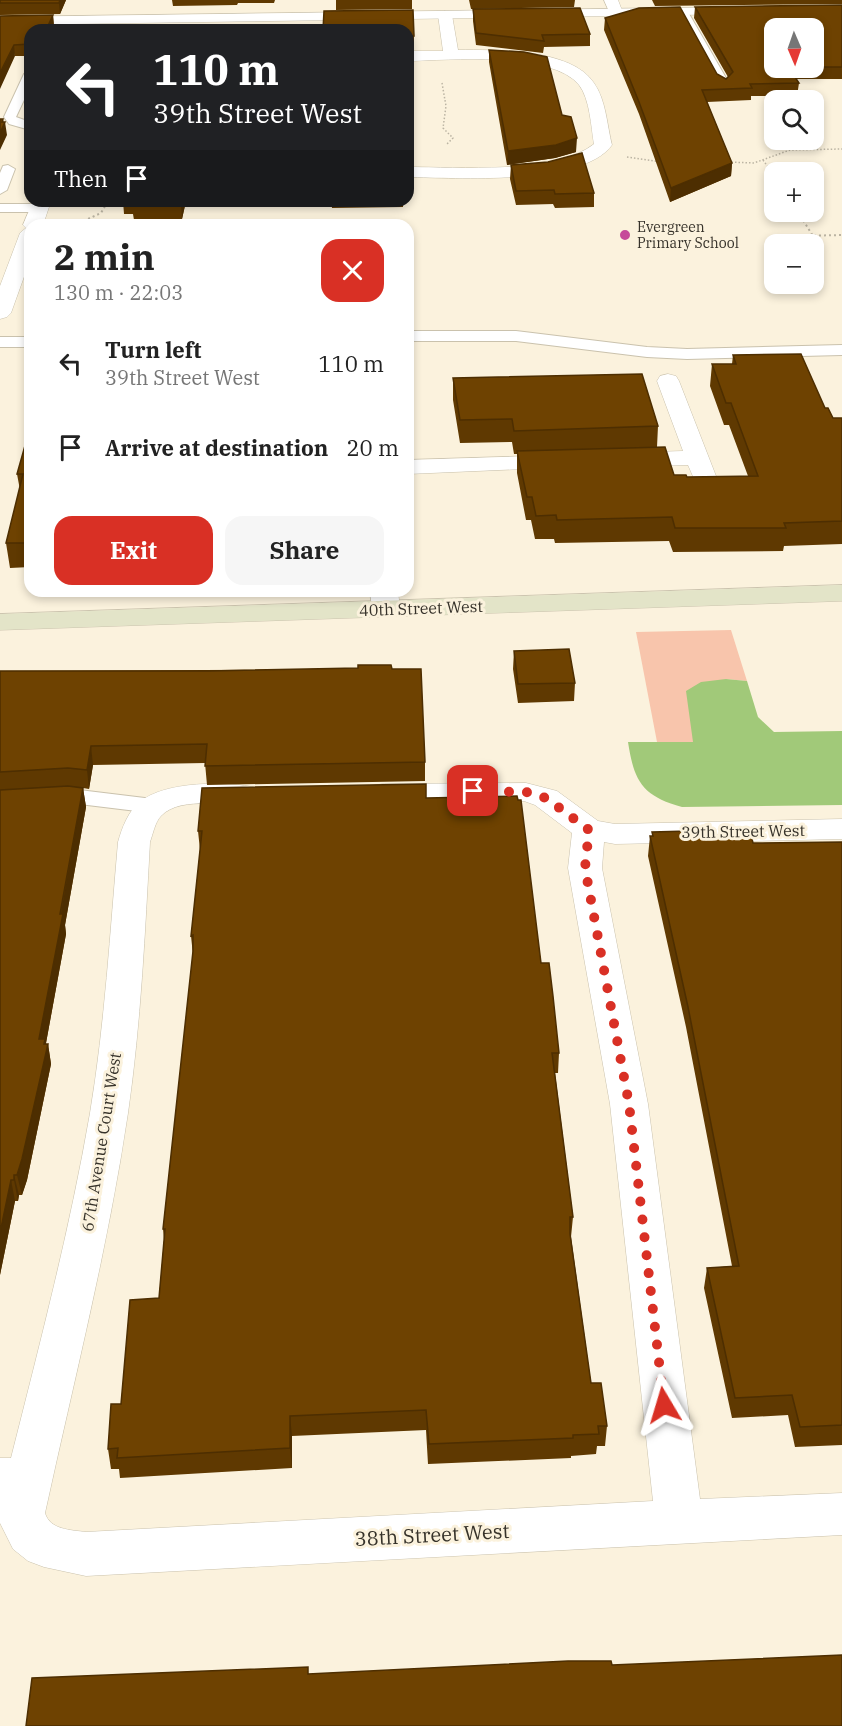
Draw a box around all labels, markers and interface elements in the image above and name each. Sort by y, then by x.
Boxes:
north arrow [764,18,824,78]
map controls [764,18,824,294]
text: 110 m [153,42,279,97]
icon: left [54,48,132,126]
button: search [764,90,824,150]
text: 39th Street West [153,95,362,130]
icon: arrive [120,162,153,195]
button: + [764,162,824,222]
text: Then [54,164,108,193]
place label: Evergreen Primary School [637,218,739,252]
marker: Evergreen Primary School [618,228,632,242]
text: 2 min [54,233,155,280]
button: − [764,234,824,294]
button: close [321,239,384,302]
text: 130 m · 22:03 [54,279,183,306]
text: Turn left [105,335,201,364]
icon: left [54,347,87,380]
text: 110 m [318,349,384,378]
text: 39th Street West [105,364,260,391]
icon: arrive [54,431,87,464]
text: Arrive at destination [105,433,328,462]
text: 20 m [346,433,399,462]
button: Exit [54,516,213,585]
button: Share [225,516,384,585]
street label: 40th Street West [359,596,484,620]
pin [447,765,498,816]
icon: arrive [456,774,489,807]
street label: 39th Street West [681,820,805,842]
street label: 67th Avenue Court West [77,1051,125,1233]
position arrow [632,1373,696,1437]
street label: 38th Street West [354,1517,510,1552]

